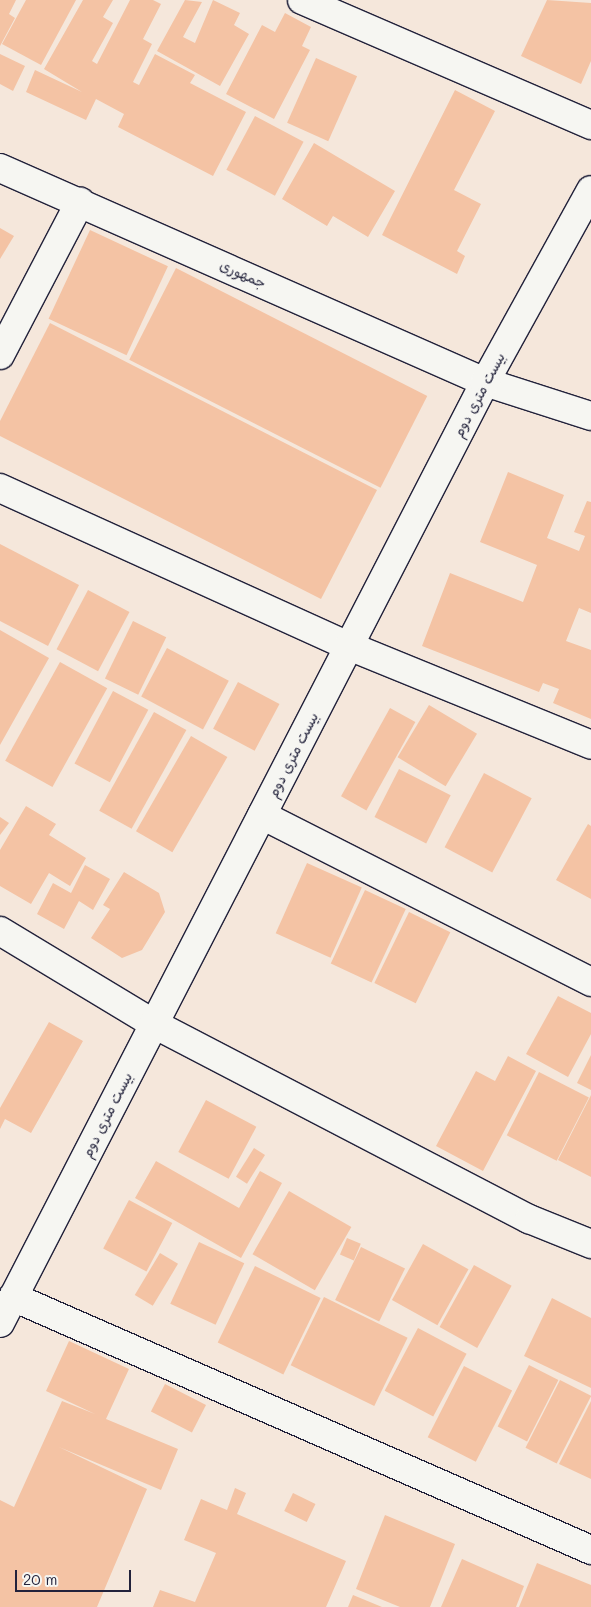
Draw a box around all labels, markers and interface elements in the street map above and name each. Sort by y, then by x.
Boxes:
street label: جمهوری [217,256,269,292]
street label: بیست متری دوم [450,350,508,440]
street label: بیست متری دوم [264,709,322,801]
street label: بیست متری دوم [78,1069,136,1161]
scale bar [18,1560,134,1592]
text: 20 m [23,1569,57,1589]

